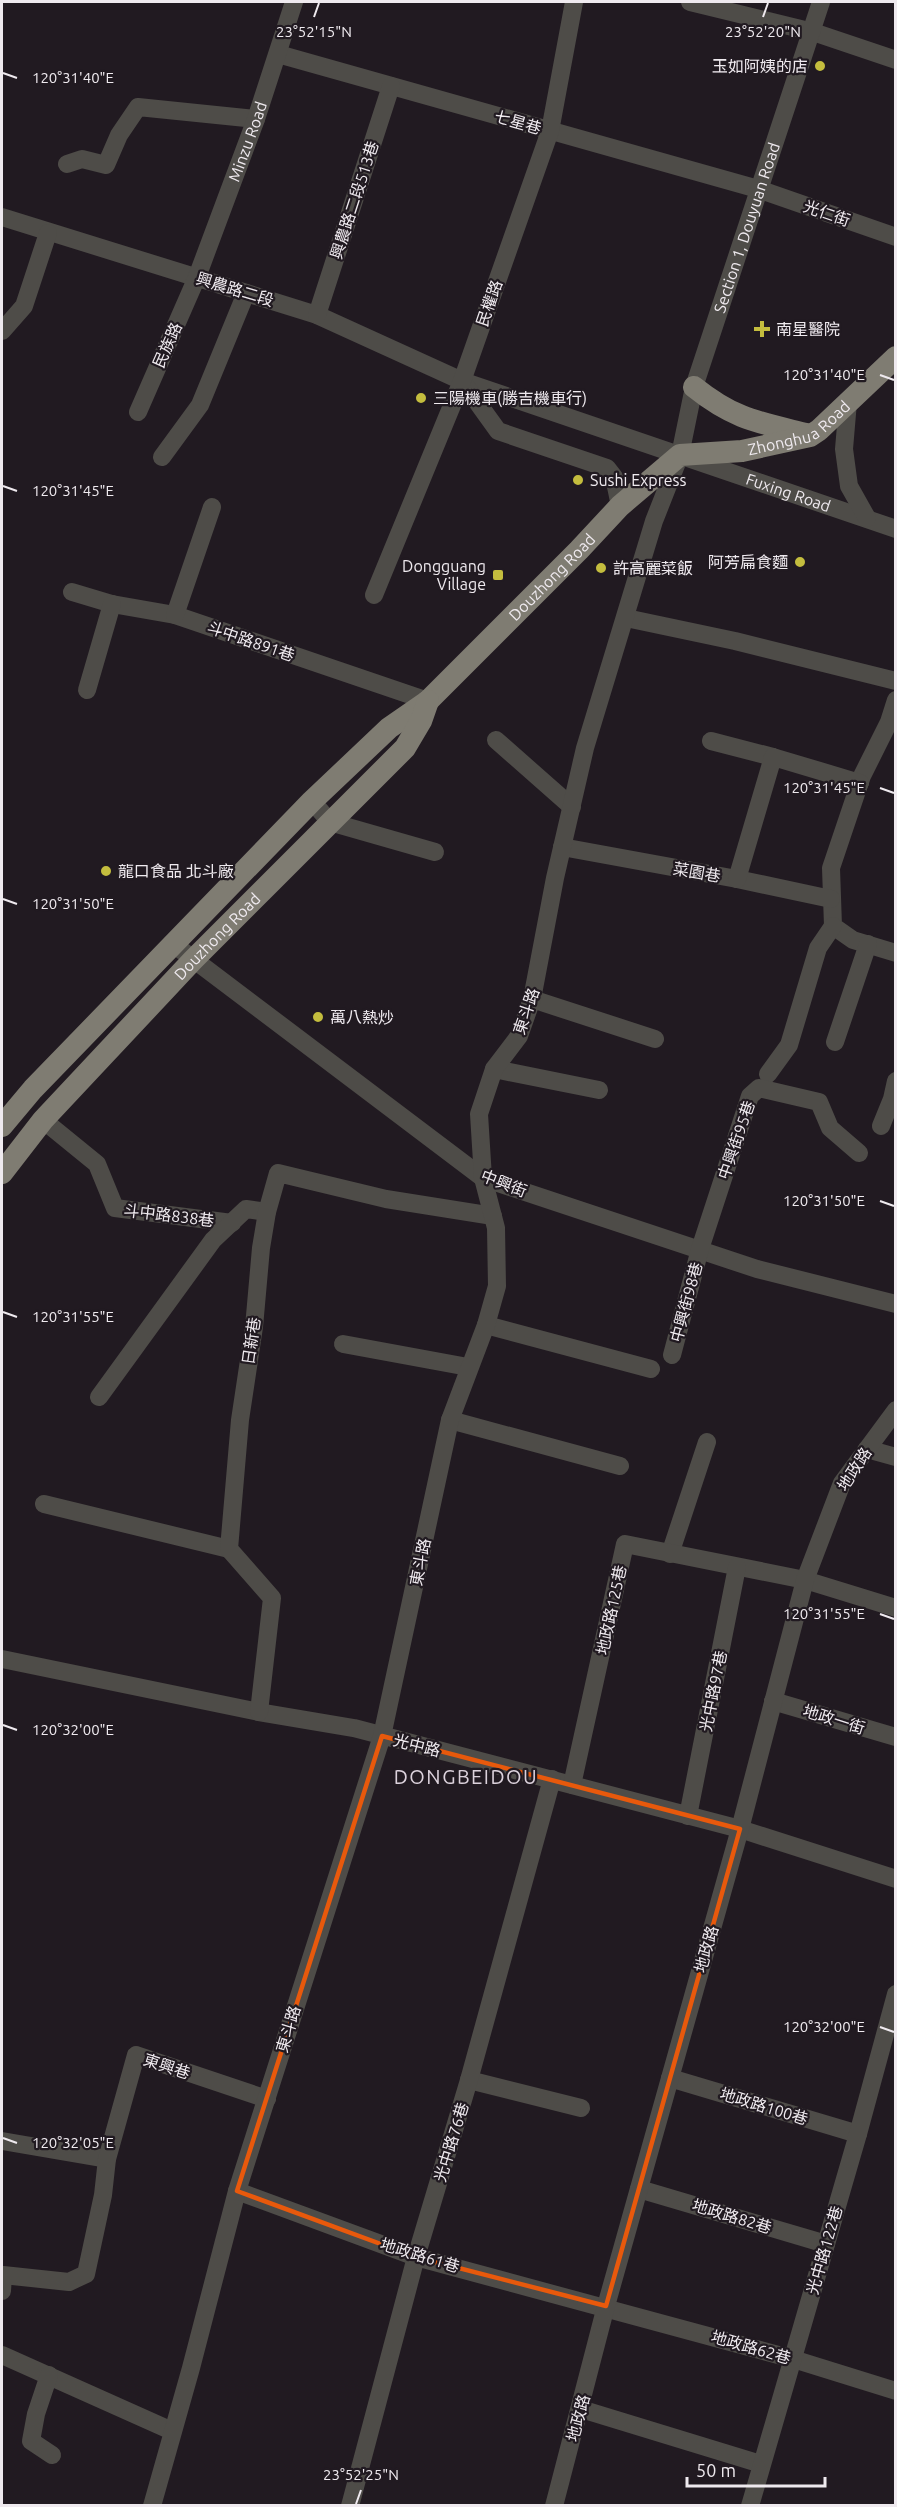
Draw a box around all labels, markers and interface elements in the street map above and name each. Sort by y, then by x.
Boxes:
text: 23°52'15"N [276,23,352,40]
text: 23°52'20"N [725,23,801,40]
place label: 玉如阿姨的店 [712,57,808,75]
marker: 玉如阿姨的店 [813,59,827,73]
text: 120°31'40"E [32,69,114,86]
street label: Minzu Road [224,99,270,184]
street label: 七星巷 [492,107,544,137]
street label: 興農路二段513巷 [326,139,382,261]
street label: Section 1, Douyuan Road [710,140,783,315]
street label: 光仁街 [801,197,853,229]
street label: 興農路二段 [194,269,276,309]
street label: 民權路 [473,277,505,329]
street label: 民族路 [149,319,185,371]
marker: 南星醫院 [753,320,771,338]
place label: 南星醫院 [776,320,840,338]
text: 120°31'40"E [783,366,865,383]
place label: 三陽機車(勝吉機車行) [433,389,587,408]
marker: 三陽機車(勝吉機車行) [414,391,428,405]
street label: Zhonghua Road [746,397,853,458]
street label: Fuxing Road [744,470,833,515]
place label: Sushi Express [590,471,687,489]
marker: Sushi Express [571,473,585,487]
text: 120°31'45"E [32,482,114,499]
street label: Douzhong Road [505,530,599,624]
place label: 阿芳扁食麵 [708,553,788,571]
marker: 阿芳扁食麵 [793,555,807,569]
place label: Dongguang Village [402,557,486,593]
place label: 許高麗菜飯 [613,559,693,577]
marker: 許高麗菜飯 [594,561,608,575]
marker: Dongguang Village [491,568,505,582]
street label: 斗中路891巷 [205,618,297,664]
text: 120°31'45"E [783,779,865,796]
street label: 菜園巷 [672,859,722,885]
place label: 龍口食品 北斗廠 [118,862,234,880]
marker: 龍口食品 北斗廠 [99,864,113,878]
street label: Douzhong Road [170,889,264,983]
text: 120°31'50"E [32,895,114,912]
street label: 東斗路 [510,985,542,1037]
place label: 萬八熱炒 [330,1008,394,1026]
marker: 萬八熱炒 [311,1010,325,1024]
street label: 中興街95巷 [714,1098,758,1182]
street label: 中興街 [478,1166,530,1200]
text: 120°31'50"E [783,1192,865,1209]
street label: 斗中路838巷 [123,1201,215,1229]
street label: 中興街98巷 [667,1260,705,1344]
text: 120°31'55"E [32,1308,114,1325]
street label: 日新巷 [239,1316,263,1366]
street label: 地政路 [833,1444,875,1494]
street label: 東斗路 [407,1537,433,1587]
street label: 地政路125巷 [593,1564,629,1656]
text: 120°31'55"E [783,1605,865,1622]
street label: 光中路97巷 [696,1649,730,1733]
street label: 地政一街 [801,1701,867,1737]
text: 120°32'00"E [32,1721,114,1738]
street label: 光中路 [392,1730,442,1760]
district label: DONGBEIDOU [394,1765,538,1788]
street label: 地政路 [691,1923,721,1975]
street label: 東斗路 [272,2003,304,2055]
text: 120°32'00"E [783,2018,865,2035]
street label: 東興巷 [141,2050,193,2082]
street label: 地政路100巷 [718,2084,810,2128]
street label: 光中路76巷 [430,2100,472,2184]
text: 120°32'05"E [32,2134,114,2151]
street label: 地政路82巷 [690,2195,774,2237]
street label: 光中路122巷 [803,2204,845,2296]
street label: 地政路61巷 [378,2234,462,2276]
street label: 地政路62巷 [709,2327,793,2367]
street label: 地政路 [563,2392,593,2444]
scale bar [687,2450,825,2488]
text: 50 m [696,2460,736,2480]
text: 23°52'25"N [323,2466,399,2483]

